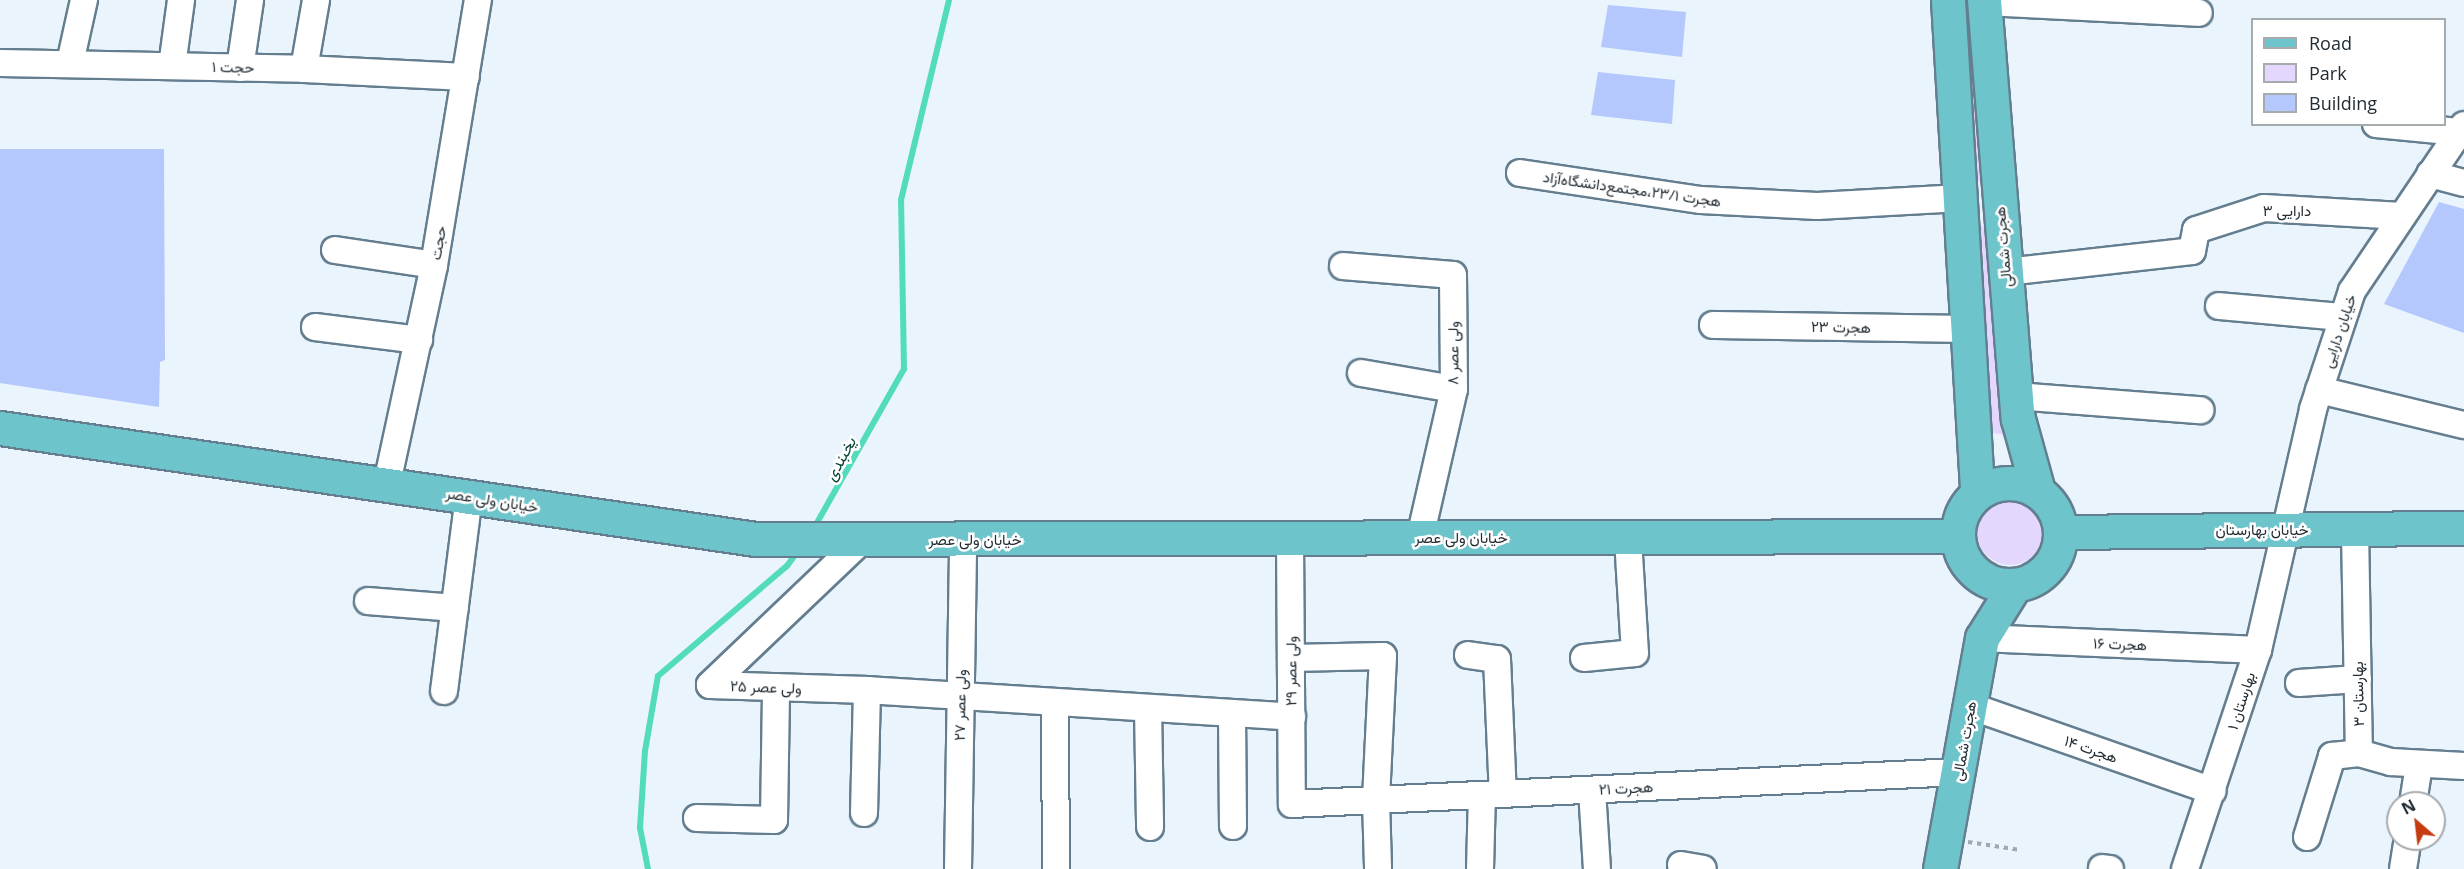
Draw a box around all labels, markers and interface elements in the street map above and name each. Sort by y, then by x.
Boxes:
legend [2251,18,2446,126]
text: Road [2309,31,2352,55]
street label: حجت ۱ [212,58,254,76]
text: Park [2309,61,2347,85]
text: Building [2309,91,2377,115]
street label: هجرت ۲۳/۱،مجتمع‌دانشگاه‌آزاد [1542,168,1722,210]
street label: دارایی ۳ [2263,202,2311,220]
street label: هجرت شمالی [1991,206,2015,288]
street label: حجت [426,225,450,261]
street label: خیابان دارایی [2318,292,2360,370]
street label: هجرت ۲۳ [1811,317,1871,337]
street label: ولی عصر ۸ [1444,321,1462,385]
water label: یخبندی [820,434,860,484]
street label: خیابان ولی عصر [445,484,539,516]
street label: خیابان بهارستان [2215,521,2309,539]
street label: خیابان ولی عصر [1415,529,1507,547]
street label: خیابان ولی عصر [929,531,1021,549]
street label: هجرت ۱۶ [2093,634,2147,654]
street label: ولی عصر ۲۹ [1282,636,1300,706]
street label: بهارستان ۳ [2348,661,2368,727]
street label: ولی عصر ۲۷ [950,669,970,741]
street label: بهارستان ۱ [2223,670,2259,732]
street label: ولی عصر ۲۵ [730,677,802,697]
street label: هجرت شمالی [1948,700,1980,782]
street label: هجرت ۱۴ [2062,732,2120,766]
street label: هجرت ۲۱ [1598,778,1654,798]
north arrow [2386,791,2446,851]
text: N [2398,794,2419,820]

